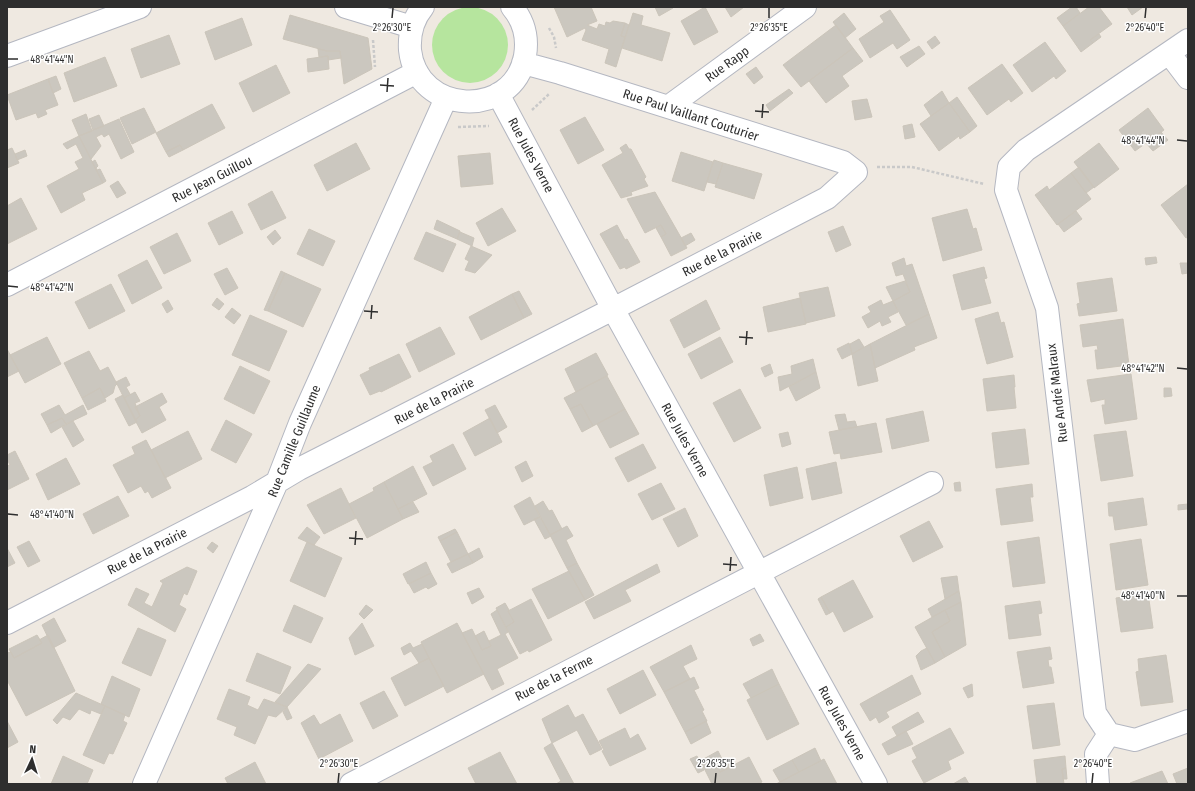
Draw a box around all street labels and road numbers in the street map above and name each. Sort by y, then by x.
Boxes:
street label: Rue Rapp [702,43,752,85]
street label: Rue Paul Vaillant Couturier [621,86,761,144]
street label: Rue Jules Verne [505,115,557,195]
street label: Rue Jean Guillou [170,152,254,206]
street label: Rue de la Prairie [680,227,764,279]
street label: Rue André Malraux [1043,342,1071,443]
street label: Rue de la Prairie [392,375,476,427]
street label: Rue Camille Guillaume [265,383,323,499]
street label: Rue Jules Verne [658,400,712,480]
street label: Rue de la Prairie [105,525,189,577]
street label: Rue de la Ferme [513,652,595,704]
street label: Rue Jules Verne [815,683,869,763]

